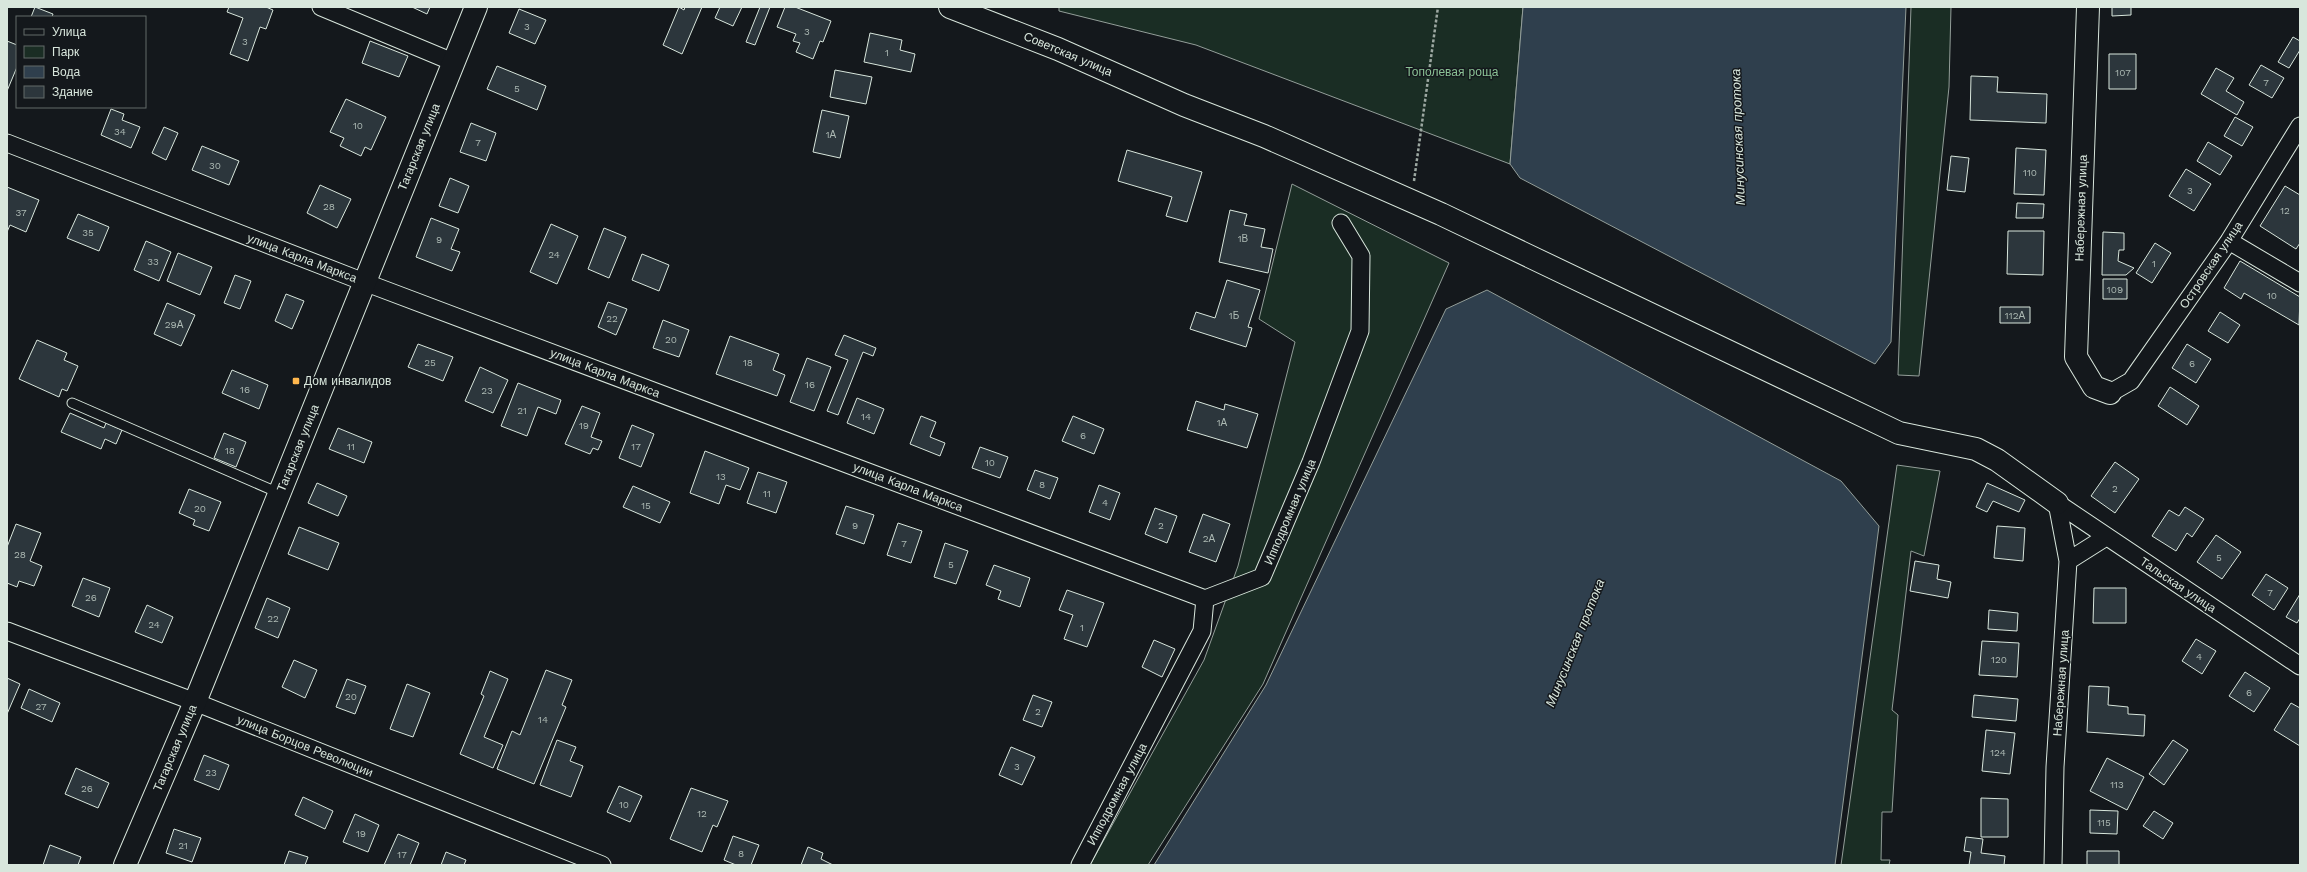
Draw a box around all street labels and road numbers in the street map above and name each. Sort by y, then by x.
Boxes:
street label: Советская улица [1022,29,1115,79]
street label: Тагарская улица [395,101,443,193]
street label: Набережная улица [2072,154,2090,262]
street label: Островская улица [2177,218,2246,311]
street label: улица Карла Маркса [245,231,359,285]
street label: улица Карла Маркса [548,346,662,400]
street label: Тагарская улица [274,402,322,494]
street label: Ипподромная улица [1261,457,1319,567]
street label: улица Карла Маркса [851,460,965,514]
street label: Тальская улица [2137,554,2219,616]
street label: Набережная улица [2050,629,2072,737]
street label: Тагарская улица [150,702,200,793]
street label: улица Борцов Революции [235,712,375,780]
street label: Ипподромная улица [1084,740,1150,847]

